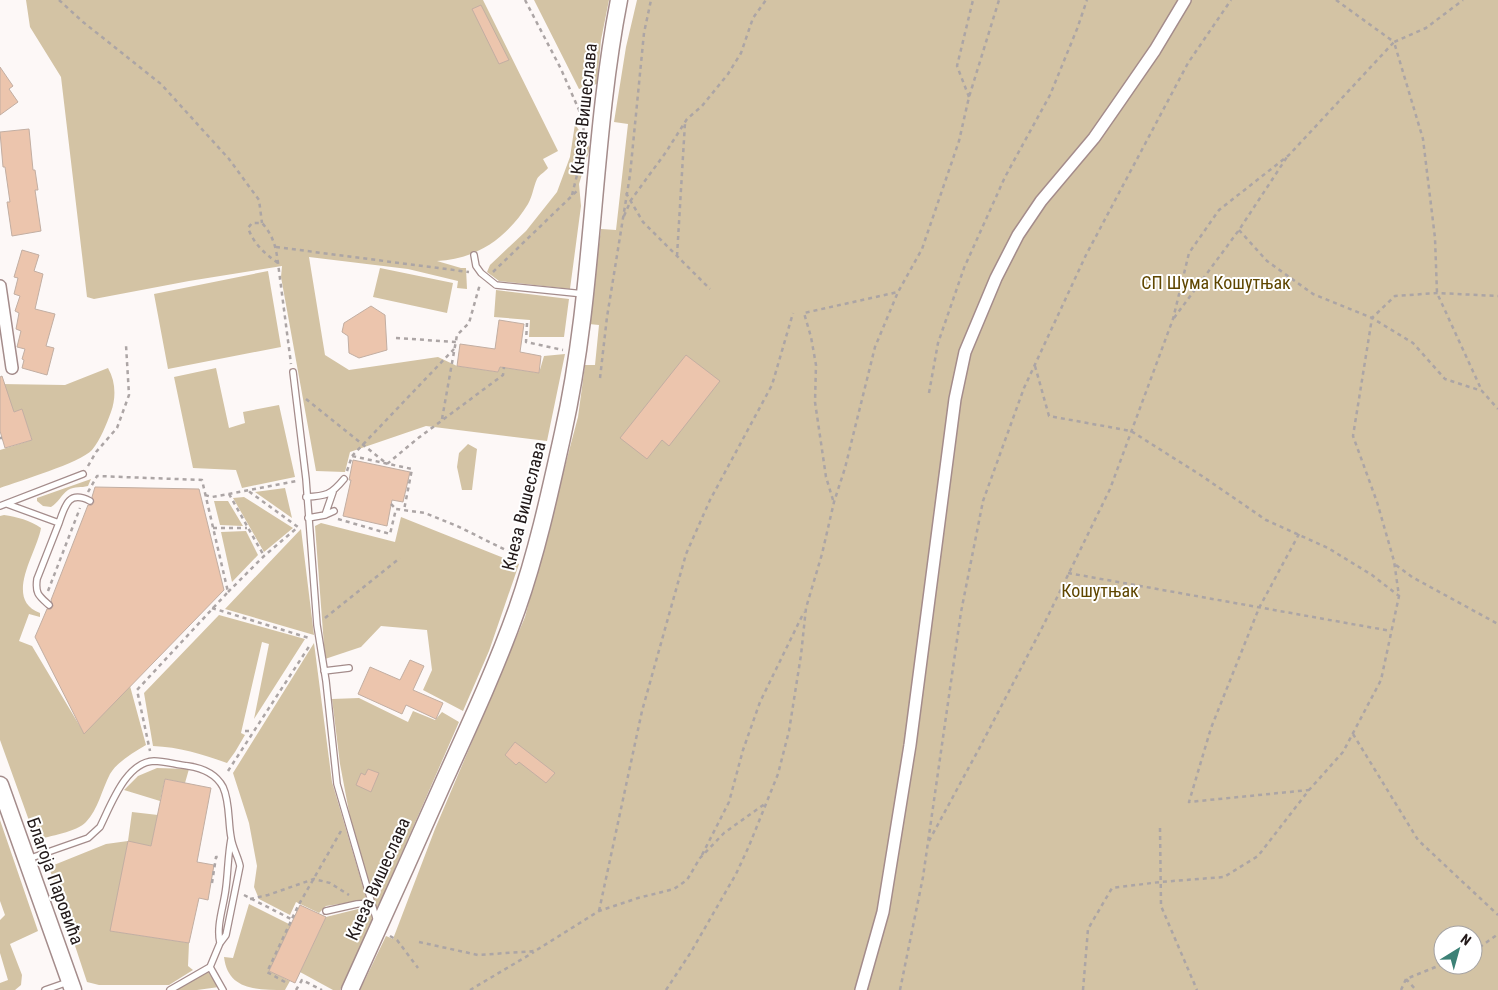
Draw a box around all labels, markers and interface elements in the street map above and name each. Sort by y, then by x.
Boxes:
street label: Кнеза Вишеслава [566,42,601,176]
park label: СП Шума Кошутњак [1141,272,1291,293]
street label: Кнеза Вишеслава [497,439,550,573]
park label: Кошутњак [1061,580,1139,601]
street label: Благоја Паровића [23,814,88,947]
street label: Кнеза Вишеслава [341,814,414,943]
north arrow [1433,925,1483,975]
text: N [1458,931,1474,949]

